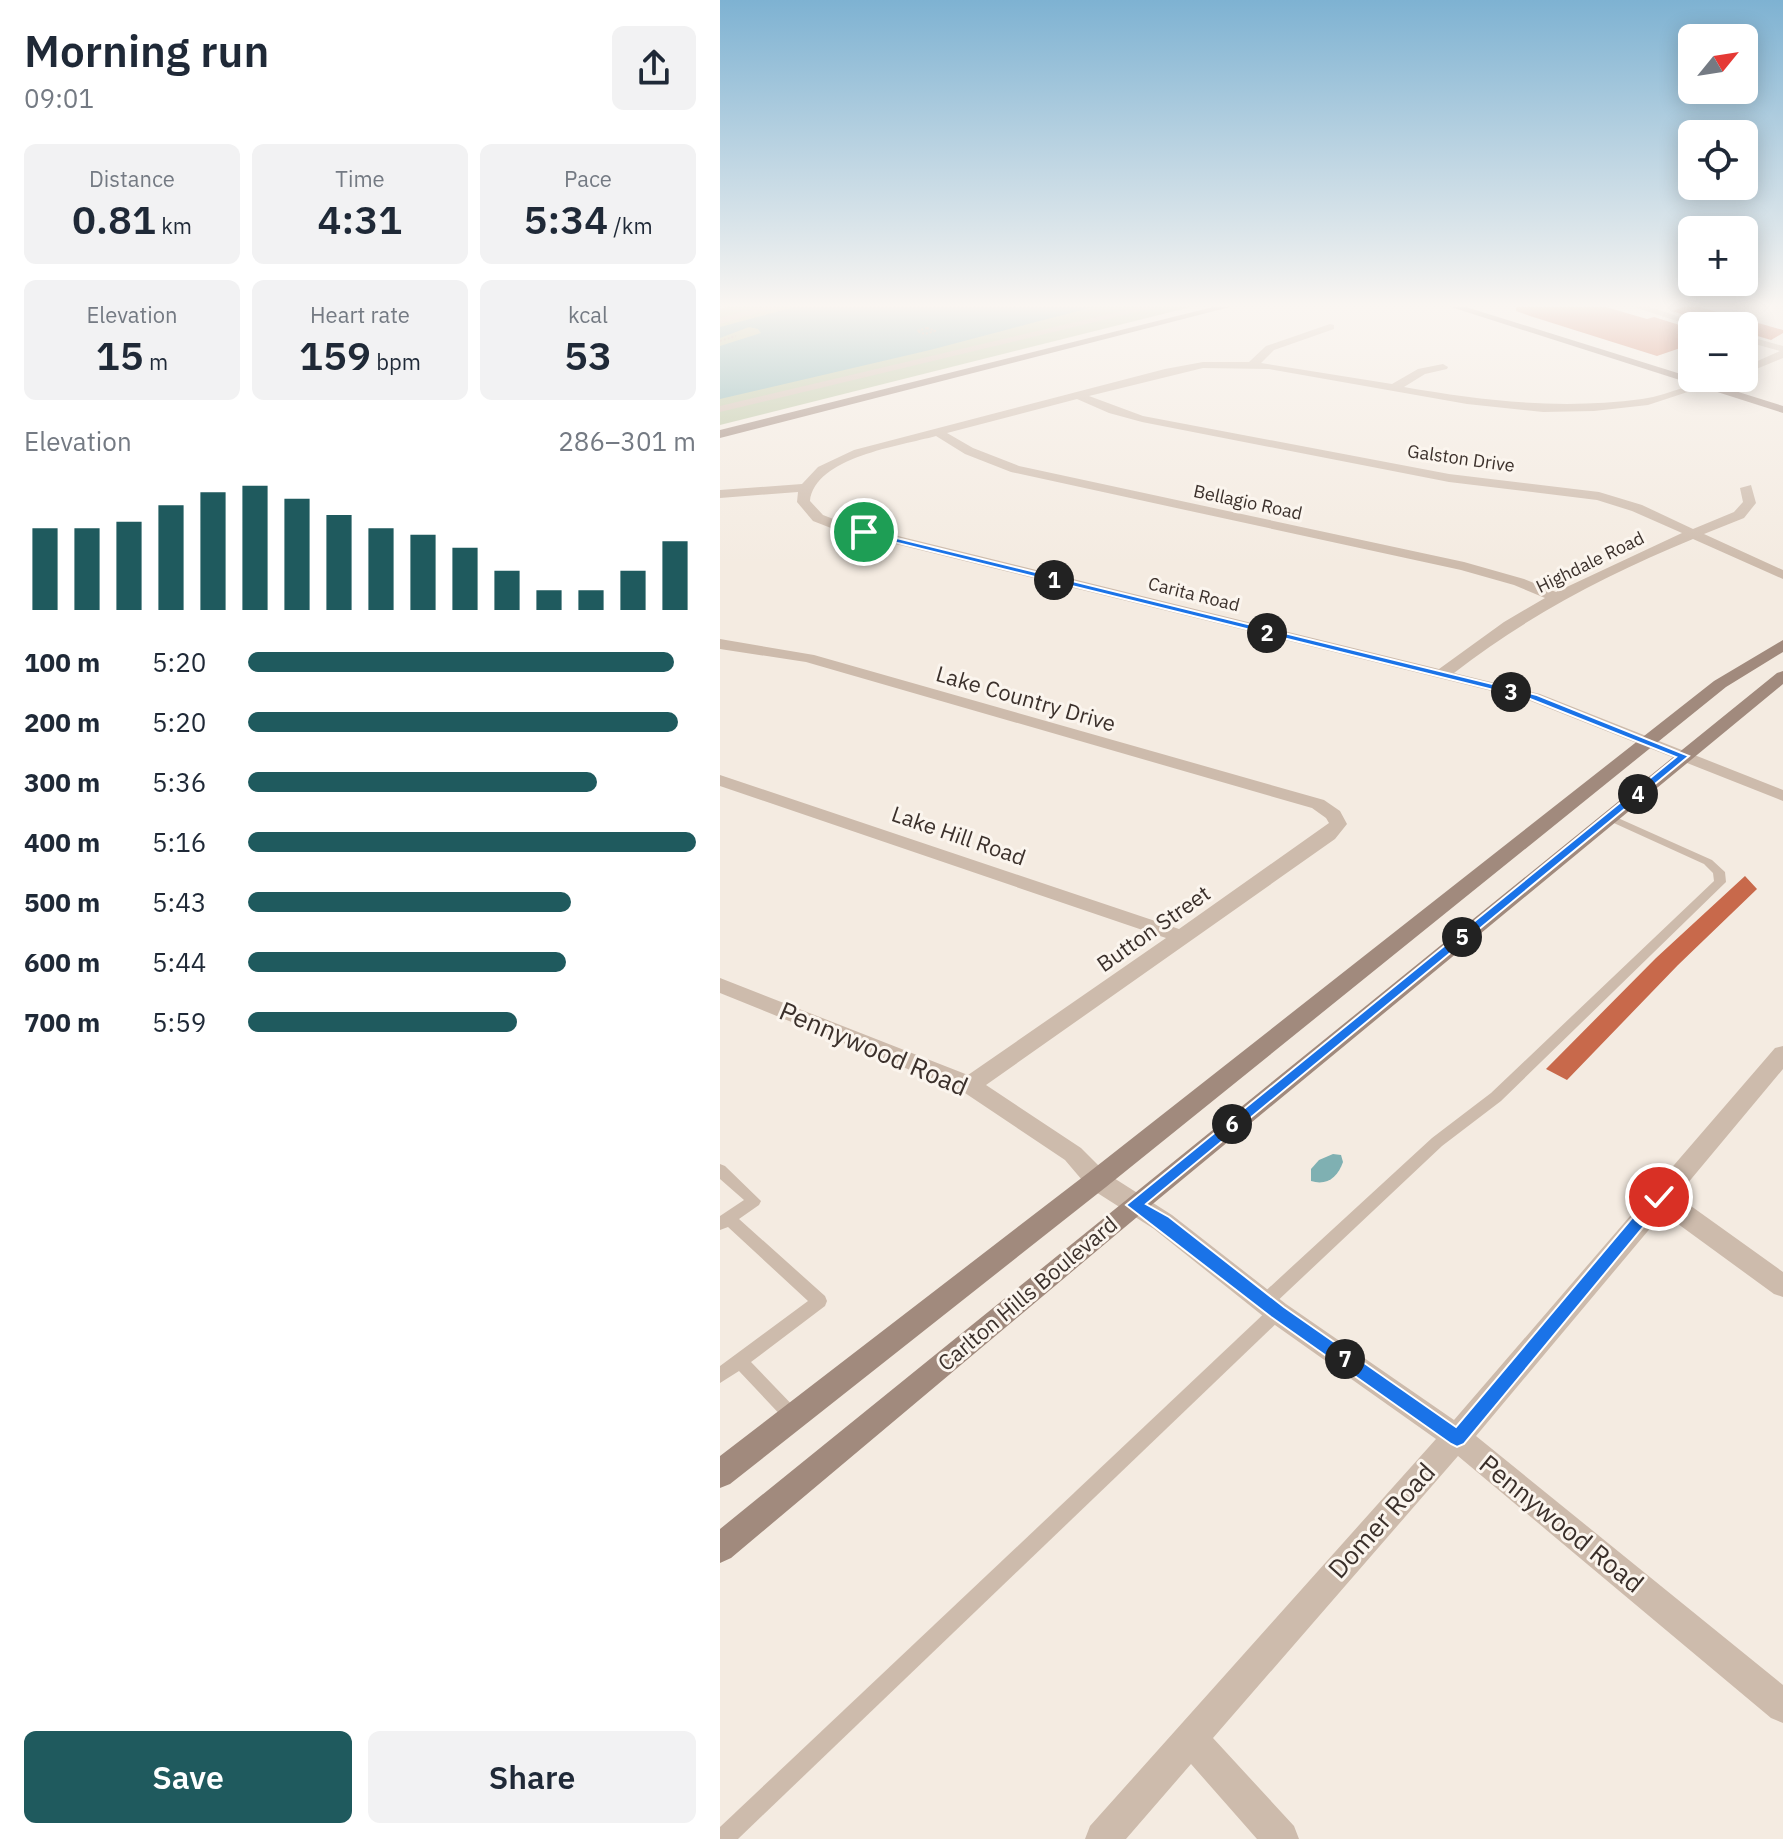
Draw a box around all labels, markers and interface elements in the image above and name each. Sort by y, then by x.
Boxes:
text: Morning run [24,22,269,79]
north arrow [1678,24,1758,104]
map controls [1678,24,1758,392]
button: share [612,26,696,110]
text: 09:01 [24,81,94,115]
button: locate [1678,120,1758,200]
text: Distance [89,164,175,193]
text: Time [335,164,385,193]
text: Pace [564,164,612,193]
text: 0.81 [72,193,156,245]
text: 4:31 [318,193,402,245]
text: 5:34 [523,193,608,245]
text: km [156,211,192,240]
text: /km [608,211,653,240]
button: + [1678,216,1758,296]
text: Elevation [86,300,178,329]
text: Heart rate [310,300,410,329]
text: kcal [568,300,608,329]
button: − [1678,312,1758,392]
text: 15 [96,329,144,381]
text: 159 [299,329,371,381]
text: 53 [564,329,612,381]
text: m [144,347,168,376]
text: bpm [371,347,421,376]
text: Elevation [24,424,132,458]
text: 286–301 m [558,424,696,458]
street label: Galston Drive [1406,439,1516,477]
street label: Bellagio Road [1191,479,1305,525]
pin [830,498,898,566]
icon: arrive [842,510,886,554]
street label: Highdale Road [1532,526,1648,598]
pin: 1 [1034,560,1074,600]
text: 1 [1047,565,1061,594]
street label: Carita Road [1146,572,1242,616]
pin: 2 [1247,613,1287,653]
text: 2 [1260,618,1274,647]
text: 100 m [24,645,100,679]
text: 5:20 [152,645,206,679]
street label: Lake Country Drive [933,659,1119,737]
pin: 3 [1491,672,1531,712]
text: 3 [1504,677,1518,706]
text: 200 m [24,705,100,739]
text: 5:20 [152,705,206,739]
text: 300 m [24,765,100,799]
text: 5:36 [152,765,206,799]
pin: 4 [1618,774,1658,814]
text: 4 [1631,779,1645,808]
street label: Lake Hill Road [888,799,1030,871]
text: 400 m [24,825,100,859]
text: 5:16 [152,825,206,859]
street label: Button Street [1090,878,1216,978]
text: 500 m [24,885,100,919]
text: 5:43 [152,885,206,919]
pin: 5 [1442,917,1482,957]
text: 5 [1455,922,1469,951]
text: 600 m [24,945,100,979]
text: 5:44 [152,945,206,979]
street label: Pennywood Road [774,993,974,1103]
text: 700 m [24,1005,100,1039]
text: 5:59 [152,1005,206,1039]
pin: 6 [1212,1104,1252,1144]
text: 6 [1225,1109,1239,1138]
pin [1625,1163,1693,1231]
icon: check [1637,1175,1681,1219]
street label: Carlton Hills Boulevard [931,1209,1123,1377]
pin: 7 [1325,1339,1365,1379]
text: 7 [1338,1344,1352,1373]
street label: Pennywood Road [1473,1446,1651,1600]
street label: Domer Road [1320,1455,1442,1585]
button: Save [24,1731,352,1823]
button: Share [368,1731,696,1823]

